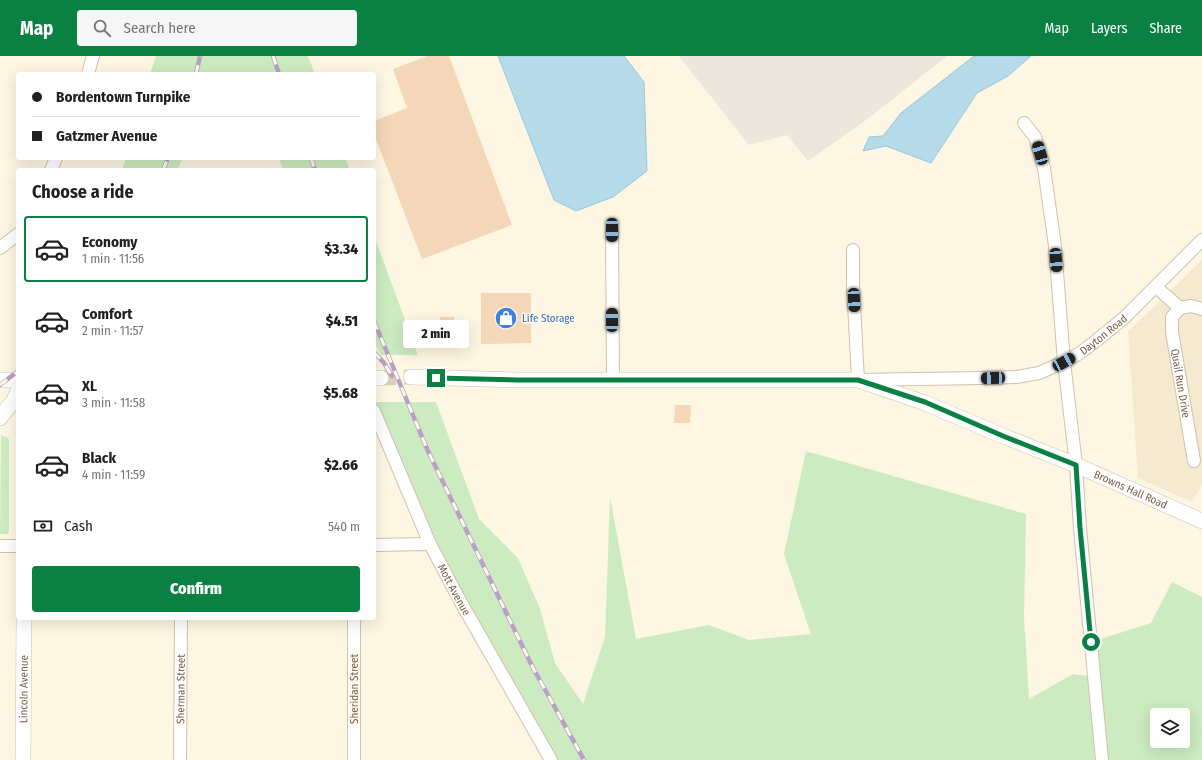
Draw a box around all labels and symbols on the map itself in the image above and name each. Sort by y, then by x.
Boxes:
car [1031,140,1049,166]
car [606,218,618,242]
car [1049,248,1063,272]
car [847,288,861,312]
shop icon: Life Storage [493,305,519,331]
car [606,308,618,332]
place label: Life Storage [522,312,575,325]
street label: Dayton Road [1077,312,1130,357]
callout: 2 min [403,320,469,348]
street label: Quail Run Drive [1168,348,1193,419]
car [1051,351,1077,373]
route end [427,369,445,387]
car [981,372,1005,384]
street label: Browns Hall Road [1092,467,1169,511]
street label: Mott Avenue [435,562,473,618]
route start [1082,633,1100,651]
street label: Sherman Street [174,654,187,724]
street label: Sheridan Street [348,654,361,724]
street label: Lincoln Avenue [17,655,30,723]

